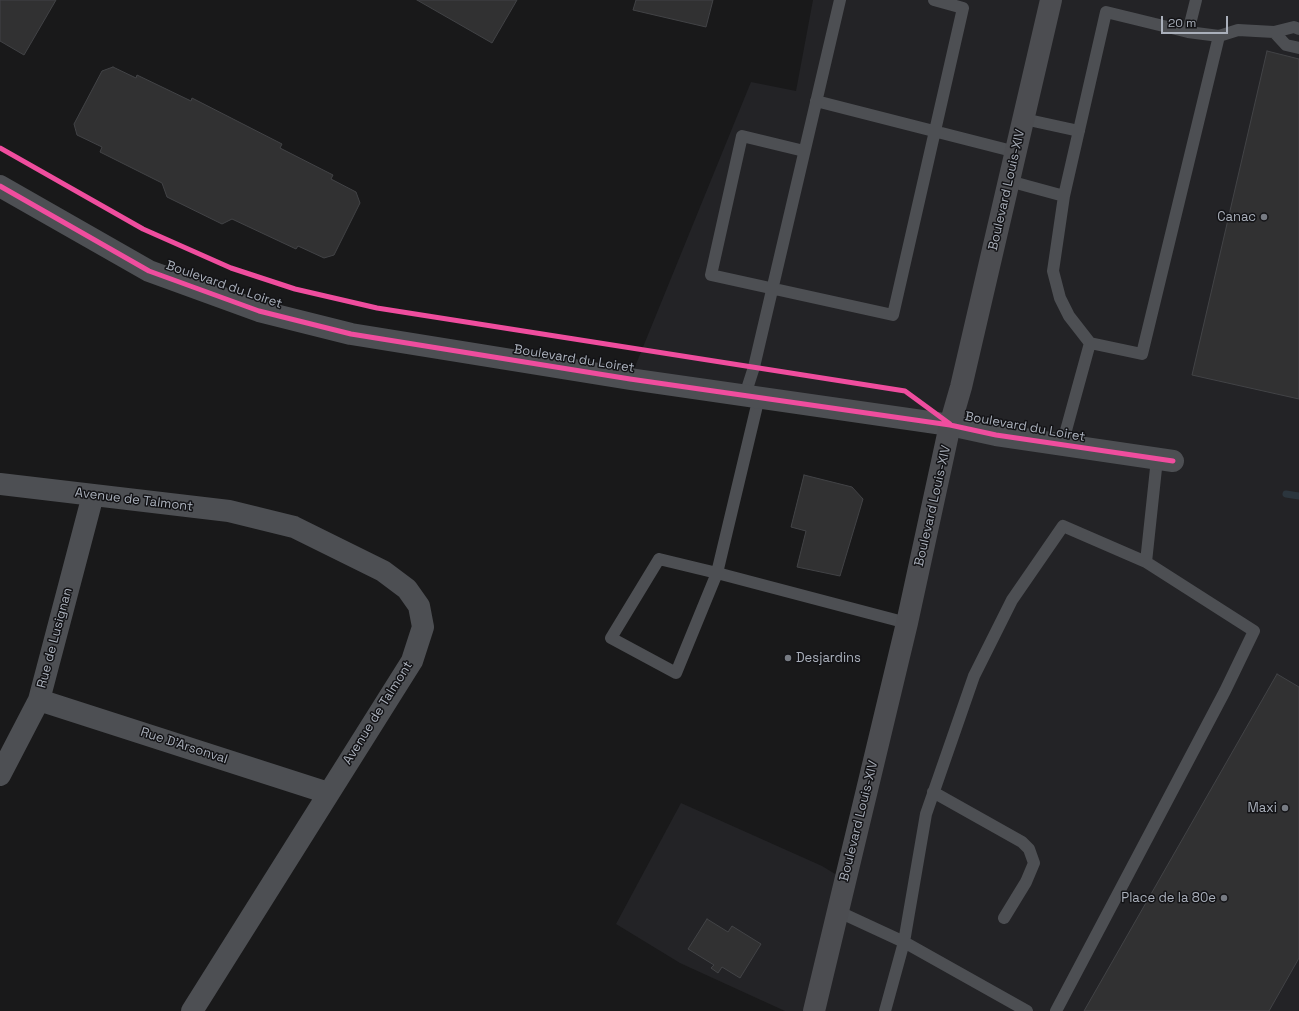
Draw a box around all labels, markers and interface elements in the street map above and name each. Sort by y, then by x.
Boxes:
scale bar [1163,8,1230,34]
text: 20 m [1168,15,1196,31]
street label: Boulevard Louis-XIV [985,128,1029,252]
place label: Canac [1217,209,1256,225]
marker: Canac [1259,212,1269,222]
street label: Boulevard du Loiret [164,258,284,312]
street label: Boulevard du Loiret [513,342,635,376]
street label: Boulevard du Loiret [964,409,1086,445]
street label: Boulevard Louis-XIV [911,444,955,568]
street label: Avenue de Talmont [74,485,194,515]
street label: Rue de Lusignan [34,586,76,690]
place label: Desjardins [796,650,861,666]
marker: Desjardins [783,653,793,663]
street label: Avenue de Talmont [340,658,416,768]
street label: Rue D'Arsonval [138,725,230,767]
street label: Boulevard Louis-XIV [836,759,882,883]
place label: Maxi [1247,800,1277,816]
marker: Maxi [1280,803,1290,813]
place label: Place de la 80e [1121,890,1216,906]
marker: Place de la 80e [1219,893,1229,903]

